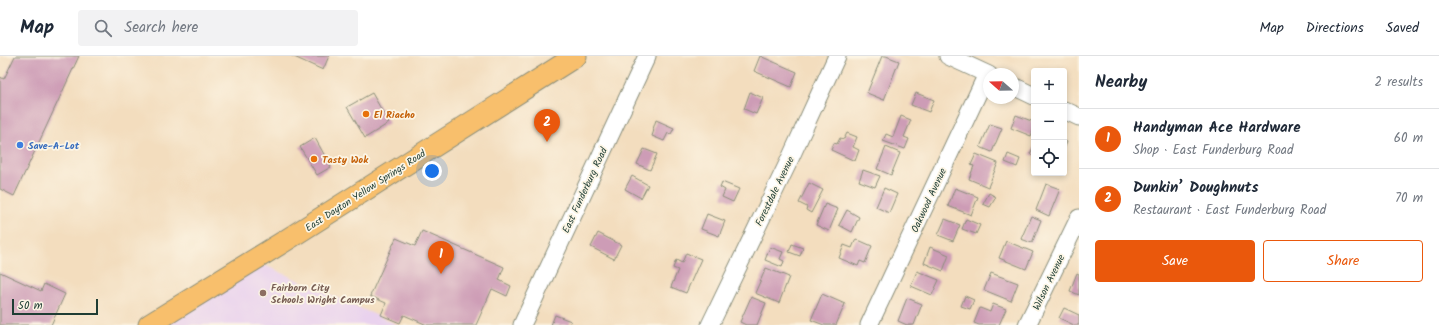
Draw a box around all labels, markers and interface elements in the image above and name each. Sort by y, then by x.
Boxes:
search box [78,10,358,46]
text: Map [20,13,54,43]
text: Search here [124,16,198,40]
icon: search [92,17,114,39]
text: Map [1259,17,1284,39]
text: Directions [1306,17,1364,39]
text: Saved [1386,17,1419,39]
north arrow [983,68,1019,104]
map controls [1031,68,1067,176]
button: + [1031,68,1067,104]
text: Nearby [1095,69,1147,96]
text: 2 results [1375,72,1423,93]
button: − [1031,104,1067,140]
place label: El Riacho [374,107,415,123]
marker: El Riacho [361,109,371,119]
pin: 2 [534,109,560,142]
text: Handyman Ace Hardware [1133,116,1301,140]
text: 1 [1106,128,1110,149]
text: 60 m [1394,128,1423,149]
place label: Save-A-Lot [28,138,80,154]
marker: Save-A-Lot [15,140,25,150]
button: locate [1031,140,1067,176]
text: Shop · East Funderburg Road [1133,140,1293,161]
street label: East Funderburg Road [558,144,612,236]
street label: East Dayton Yellow Springs Road [302,145,430,236]
place label: Tasty Wok [322,152,369,168]
street label: Forestdale Avenue [751,153,799,229]
marker: Tasty Wok [309,154,319,164]
your location [422,161,442,181]
street label: Oakwood Avenue [907,165,951,235]
text: Dunkin’ Doughnuts [1133,176,1258,200]
text: 2 [1104,188,1112,209]
text: 70 m [1395,188,1423,209]
text: Restaurant · East Funderburg Road [1133,200,1326,221]
button: Save [1095,240,1255,282]
button: Share [1263,240,1423,282]
pin: 1 [428,241,454,274]
street label: Wilson Avenue [1029,251,1070,313]
place label: Fairborn City Schools Wright Campus [271,280,375,308]
marker: Fairborn City Schools Wright Campus [258,288,268,298]
scale bar [12,297,98,316]
text: 50 m [18,297,43,315]

